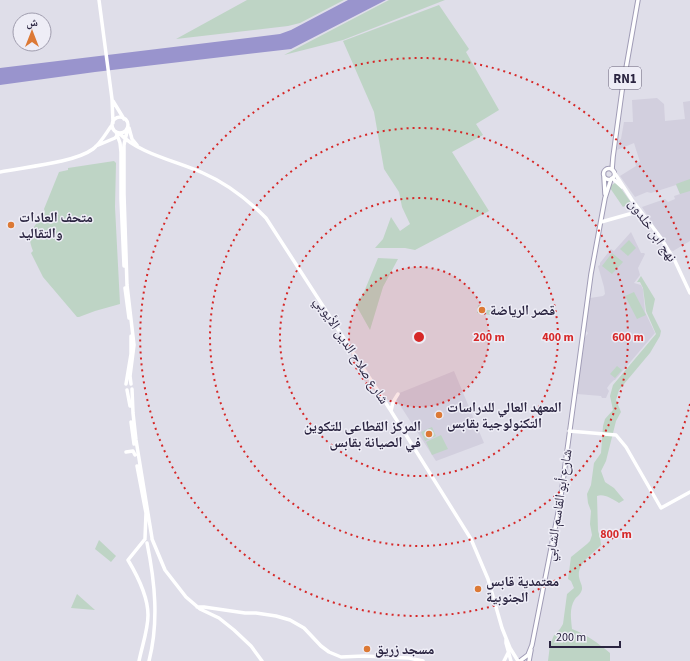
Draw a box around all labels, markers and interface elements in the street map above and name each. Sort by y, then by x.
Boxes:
north arrow [12,12,52,52]
text: ش [26,15,38,30]
road number: RN1 [609,67,641,89]
street label: نهج ابن خلدون [623,195,681,266]
place label: متحف العادات والتقاليد [19,208,93,244]
marker: متحف العادات والتقاليد [6,220,16,230]
street label: شارع صلاح الدين الأيوبي [308,293,394,409]
place label: قصر الرياضة [490,301,555,321]
marker: قصر الرياضة [477,305,487,315]
text: 200 m [473,329,505,346]
text: 400 m [542,329,574,346]
text: 600 m [612,329,644,346]
centre of rings [412,330,426,344]
place label: المعهد العالي للدراسات التكنولوجية بقابس [447,398,562,434]
marker: المعهد العالي للدراسات التكنولوجية بقابس [434,410,444,420]
place label: المركز القطاعى للتكوين في الصيانة بقابس [304,417,421,453]
marker: المركز القطاعى للتكوين في الصيانة بقابس [424,429,434,439]
street label: شارع أبو القاسم الشابي [540,448,578,563]
text: 800 m [600,526,632,543]
place label: معتمدية قابس الجنوبية [486,572,559,608]
marker: معتمدية قابس الجنوبية [473,584,483,594]
scale bar [550,623,620,649]
text: 200 m [556,629,586,646]
place label: مسجد زريق [375,640,434,660]
marker: مسجد زريق [362,644,372,654]

